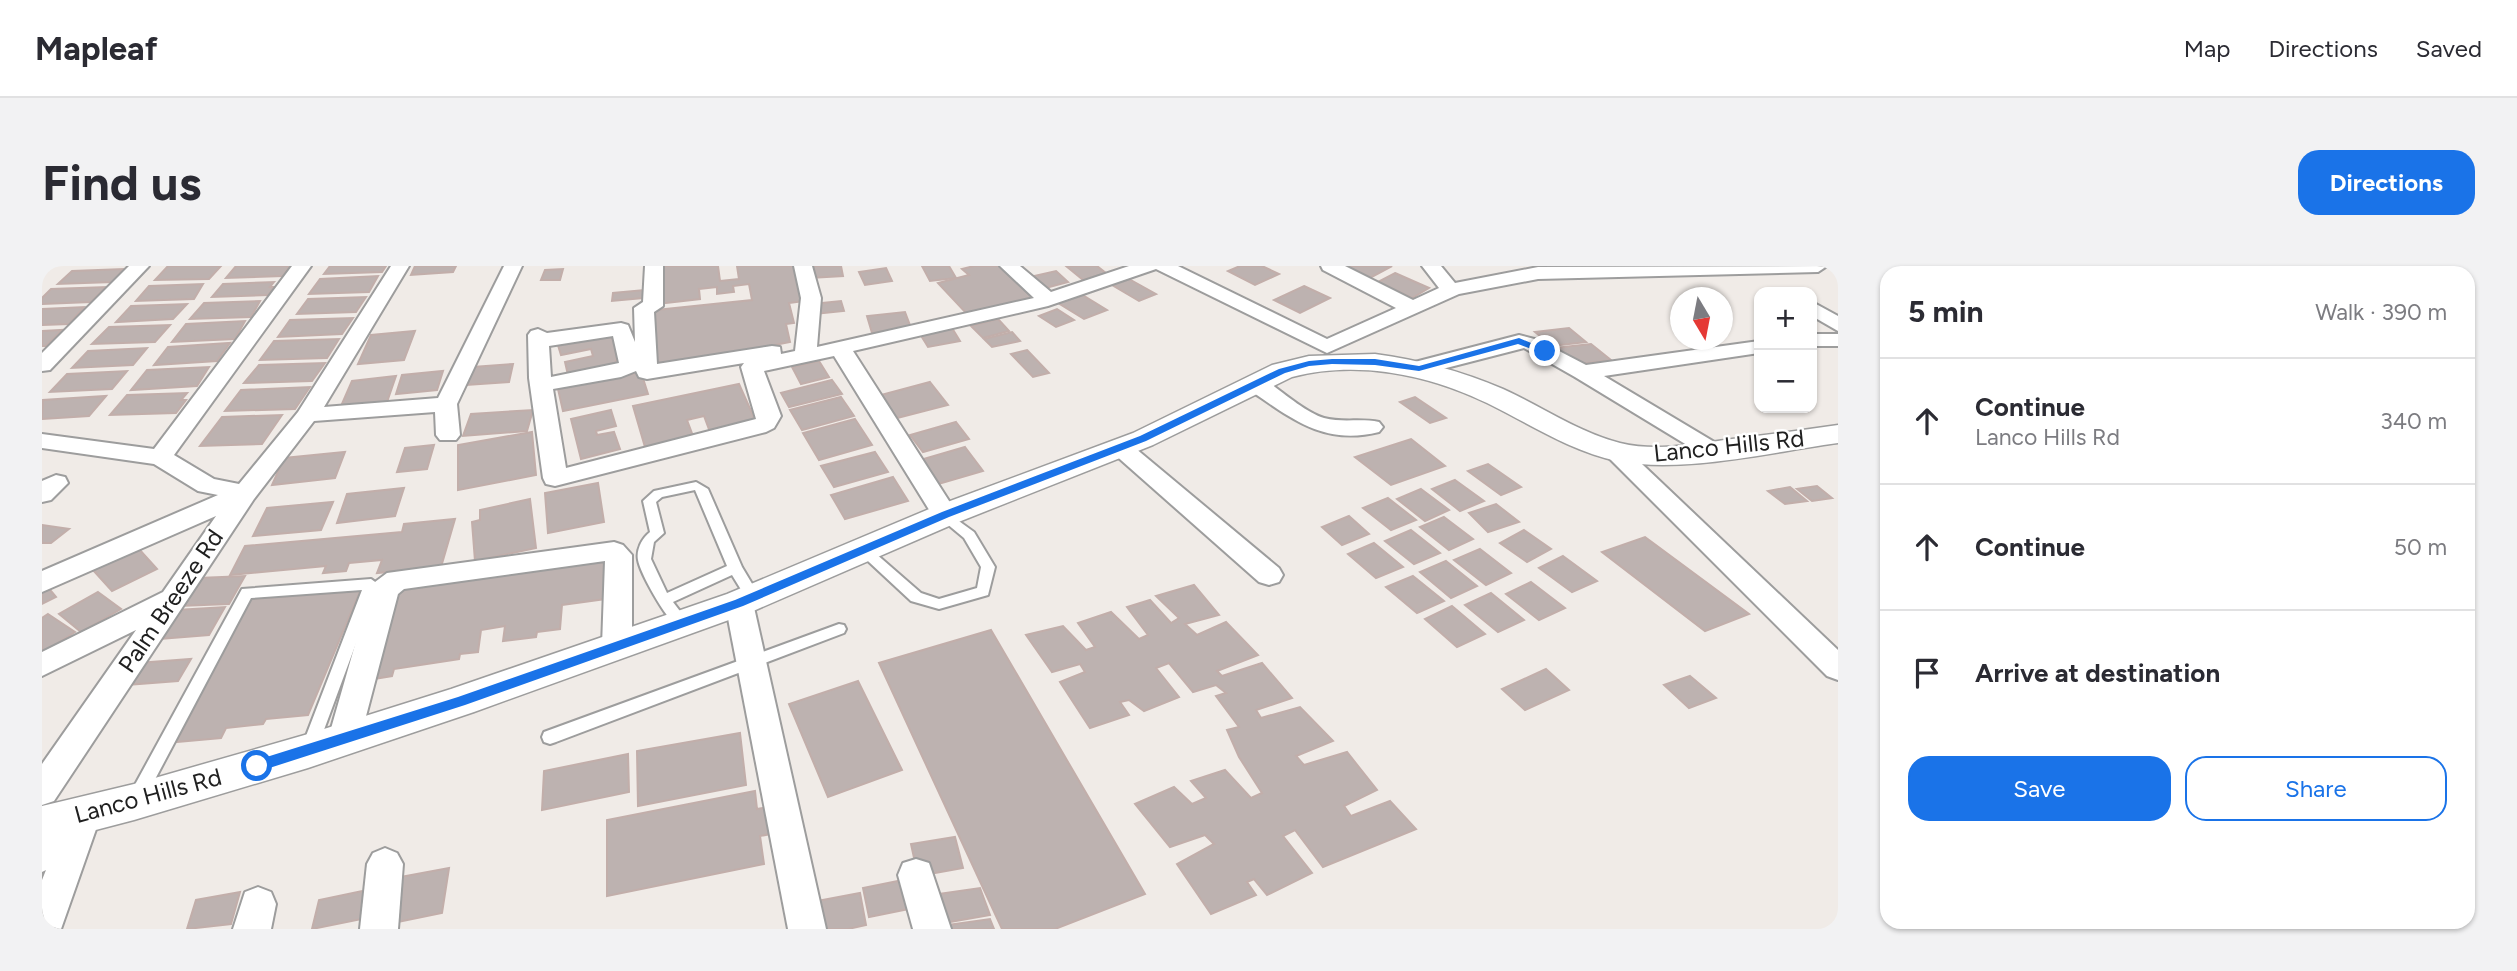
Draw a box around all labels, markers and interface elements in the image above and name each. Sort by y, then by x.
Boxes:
text: Mapleaf [35,29,158,68]
text: Map [2184,34,2230,63]
text: Directions [2268,34,2378,63]
text: Saved [2416,34,2482,63]
button: Directions [2298,150,2475,215]
text: Find us [42,153,201,212]
north arrow [1670,287,1733,350]
map controls [1754,287,1817,413]
button: + [1754,287,1817,350]
text: 5 min [1908,293,1984,330]
text: Walk · 390 m [2315,298,2447,326]
route end [1529,335,1560,366]
button: − [1754,350,1817,413]
text: Continue [1975,391,2085,423]
icon: ahead [1908,402,1946,440]
text: 340 m [2380,407,2447,435]
street label: Lanco Hills Rd [1652,423,1806,468]
text: Lanco Hills Rd [1975,423,2120,451]
street label: Palm Breeze Rd [112,524,229,678]
icon: ahead [1908,528,1946,566]
text: Continue [1975,531,2085,563]
text: 50 m [2394,533,2447,561]
icon: arrive [1908,654,1946,692]
text: Arrive at destination [1975,657,2220,689]
route start [241,750,272,781]
button: Save [1908,756,2171,821]
button: Share [2185,756,2447,821]
street label: Lanco Hills Rd [71,762,225,829]

